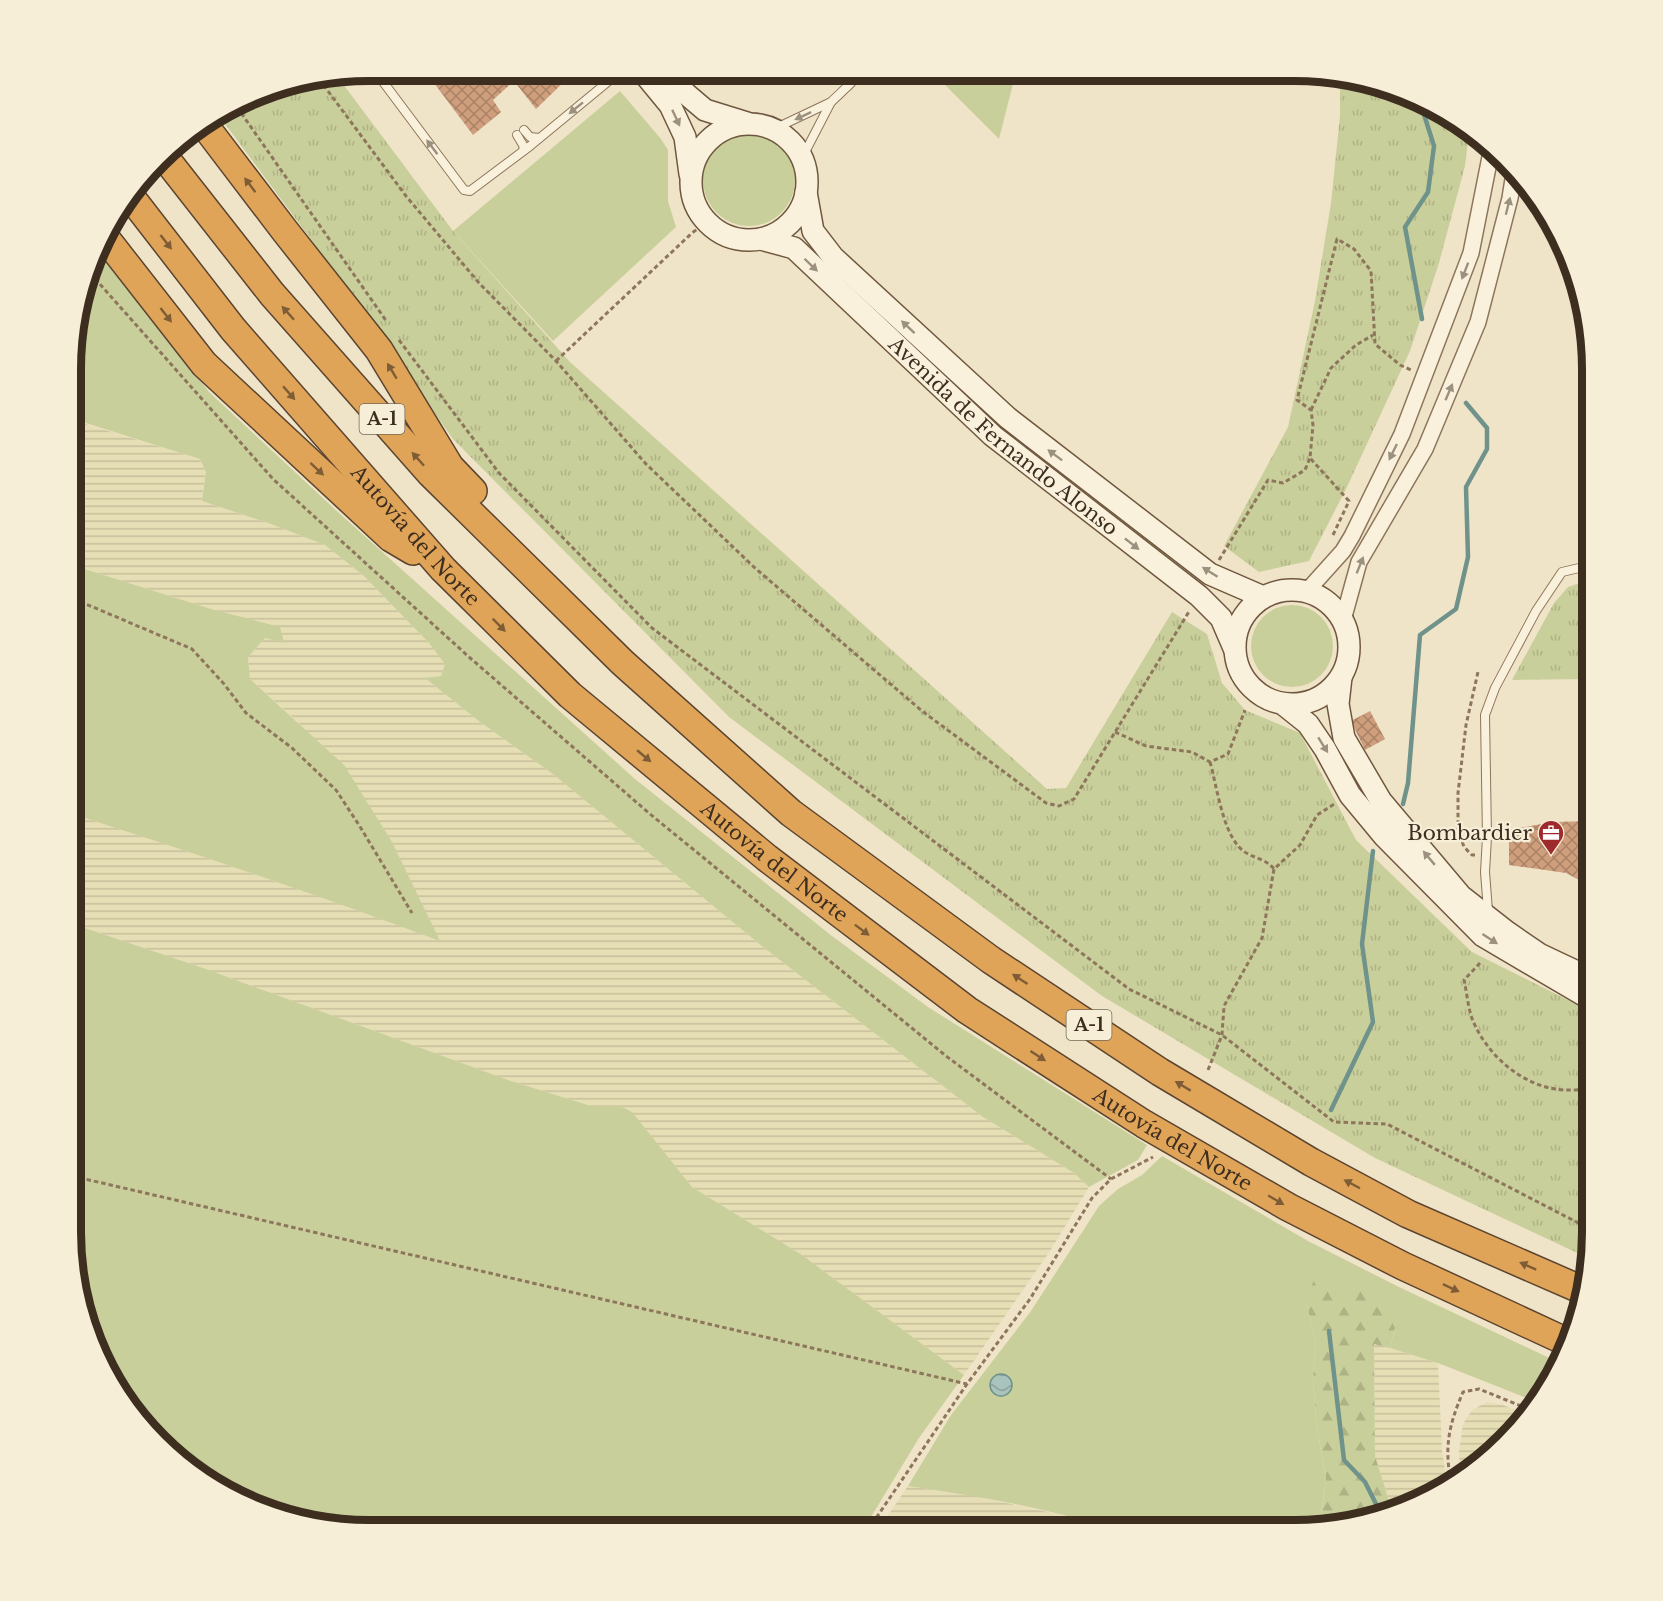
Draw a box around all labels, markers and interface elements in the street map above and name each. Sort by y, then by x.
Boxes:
one-way arrow [568,102,584,115]
one-way arrow [672,110,681,127]
one-way arrow [794,111,811,120]
one-way arrow [426,139,438,154]
one-way arrow [244,177,256,192]
one-way arrow [1503,197,1513,215]
one-way arrow [159,235,171,250]
one-way arrow [804,257,818,271]
one-way arrow [1460,262,1470,280]
one-way arrow [282,306,295,321]
one-way arrow [160,308,172,323]
one-way arrow [901,320,915,334]
street label: Avenida de Fernando Alonso [883,331,1123,541]
one-way arrow [387,363,398,380]
one-way arrow [1444,382,1454,400]
one-way arrow [282,385,295,400]
road number: A-1 [360,404,404,434]
one-way arrow [1388,443,1398,460]
one-way arrow [1047,448,1063,461]
one-way arrow [412,452,425,467]
street label: Autovía del Norte [345,460,485,611]
one-way arrow [310,462,324,476]
one-way arrow [1125,537,1140,549]
one-way arrow [1355,555,1365,573]
one-way arrow [1202,567,1218,578]
one-way arrow [492,618,506,632]
one-way arrow [1317,737,1328,754]
one-way arrow [636,749,651,762]
street label: Autovía del Norte [695,796,853,927]
office icon: Bombardier [1536,818,1566,856]
place label: Bombardier [1407,821,1532,845]
one-way arrow [1423,851,1436,866]
one-way arrow [855,924,870,936]
one-way arrow [1481,934,1498,945]
one-way arrow [1012,973,1028,985]
road number: A-1 [1066,1010,1112,1040]
one-way arrow [1030,1050,1046,1061]
one-way arrow [1175,1080,1191,1091]
street label: Autovía del Norte [1088,1082,1257,1196]
one-way arrow [1343,1179,1360,1189]
one-way arrow [1268,1195,1285,1205]
one-way arrow [1519,1261,1537,1271]
one-way arrow [1442,1284,1459,1293]

